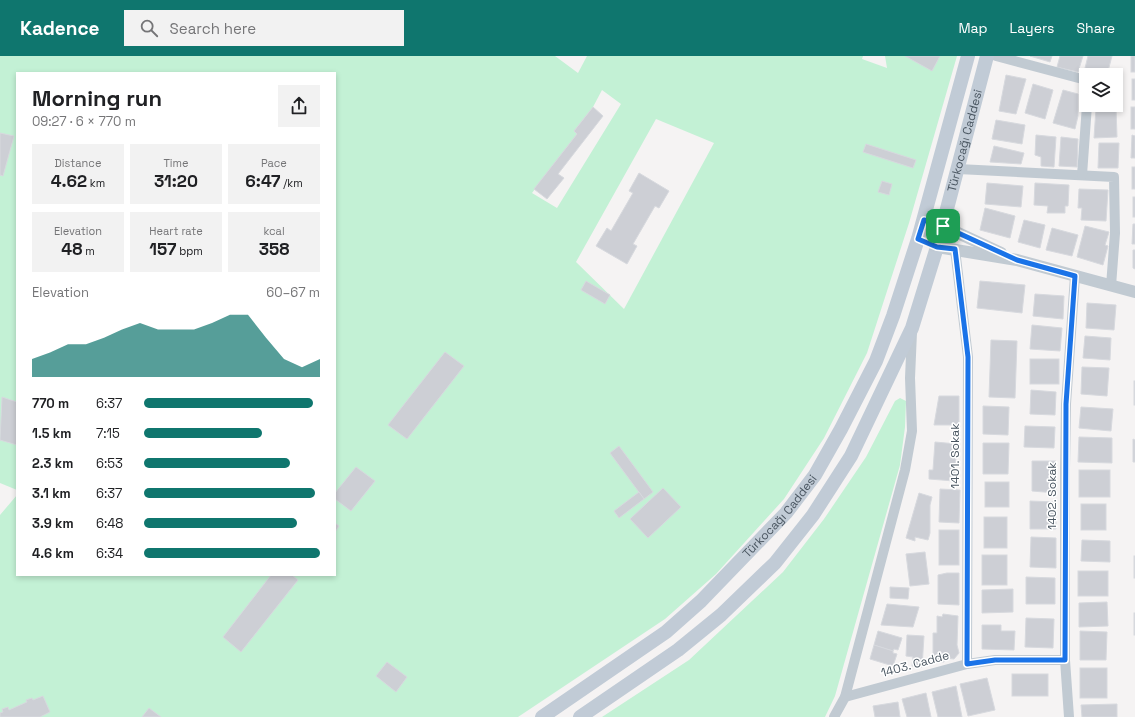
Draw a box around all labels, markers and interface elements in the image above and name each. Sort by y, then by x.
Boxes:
search box [124,10,404,46]
text: Kadence [20,16,100,41]
icon: search [138,17,160,39]
text: Search here [170,19,256,38]
text: Map [958,19,988,37]
text: Layers [1010,19,1054,37]
text: Share [1076,19,1115,37]
map controls [1079,68,1123,112]
button: layers [1079,68,1123,112]
text: Morning run [32,84,162,112]
button: share [278,85,320,127]
street label: Türkocağı Caddesi [944,88,986,194]
text: 09:27 · 6 × 770 m [32,113,136,130]
text: Distance [55,156,101,170]
text: Time [163,156,189,170]
text: Pace [261,156,287,170]
text: 4.62 [51,170,87,192]
text: 31:20 [154,170,198,192]
text: 6:47 [245,170,280,192]
text: km [87,176,105,190]
text: /km [280,176,303,190]
pin [926,209,960,243]
icon: arrive [932,215,954,237]
text: Elevation [54,224,102,238]
text: Heart rate [149,224,203,238]
text: kcal [263,224,285,238]
text: 48 [61,238,82,260]
text: 157 [149,238,176,260]
text: 358 [259,238,289,260]
text: m [82,244,95,258]
text: bpm [176,244,203,258]
text: Elevation [32,284,89,301]
text: 60–67 m [266,284,320,301]
text: 770 m [32,395,69,412]
text: 6:37 [96,395,122,412]
street label: 1401. Sokak [947,423,963,489]
text: 1.5 km [32,425,71,442]
text: 7:15 [96,425,120,442]
text: 2.3 km [32,455,73,472]
text: 6:53 [96,455,123,472]
street label: 1402. Sokak [1044,462,1060,530]
street label: Türkocağı Caddesi [739,471,821,561]
text: 3.1 km [32,485,71,502]
text: 6:37 [96,485,122,502]
text: 3.9 km [32,515,74,532]
text: 6:48 [96,515,123,532]
text: 4.6 km [32,545,74,562]
text: 6:34 [96,545,123,562]
street label: 1403. Cadde [879,647,951,681]

